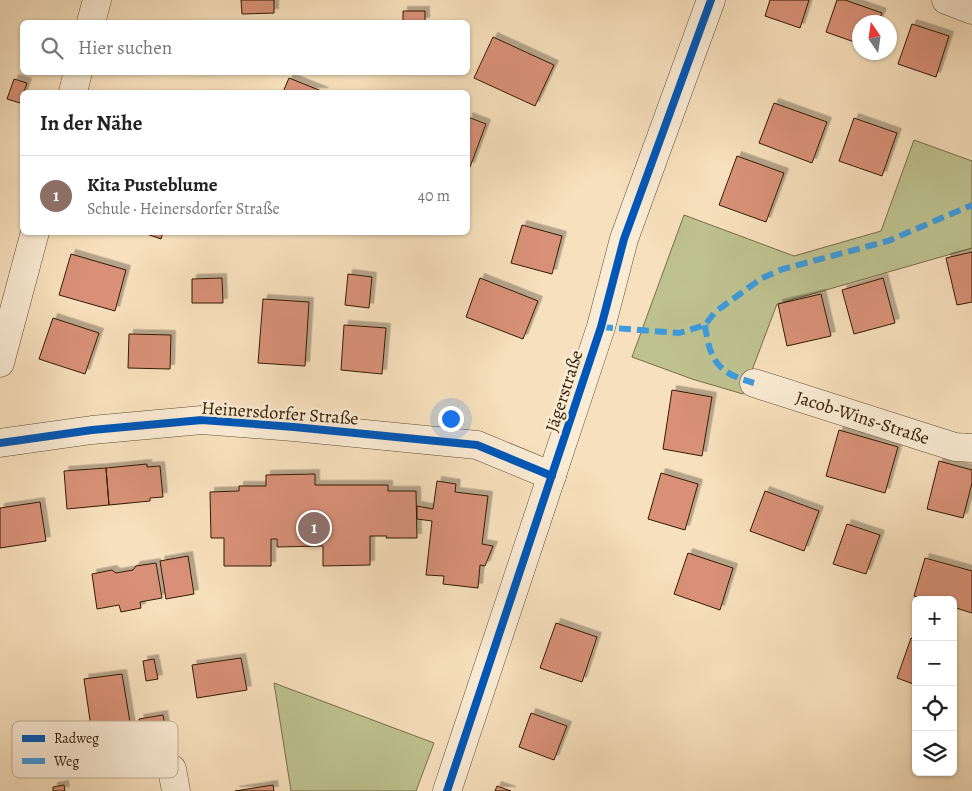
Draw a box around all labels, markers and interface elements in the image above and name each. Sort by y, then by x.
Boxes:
north arrow [852,15,897,60]
search box [20,20,470,75]
icon: search [38,34,66,62]
text: Hier suchen [78,35,172,61]
text: In der Nähe [40,109,142,137]
text: Kita Pusteblume [87,172,218,198]
text: 1 [53,185,59,207]
text: 40 m [418,185,450,207]
text: Schule · Heinersdorfer Straße [87,198,280,220]
street label: Jägerstraße [539,347,589,435]
street label: Jacob-Wins-Straße [793,385,933,450]
street label: Heinersdorfer Straße [201,396,359,430]
your location [438,406,464,432]
pin: 1 [298,509,330,547]
map controls [912,596,957,776]
button: + [912,596,957,641]
button: − [912,641,957,686]
button: locate [912,686,957,731]
legend [12,721,178,778]
text: Radweg [54,729,99,748]
button: layers [912,731,957,776]
text: Weg [53,752,79,771]

